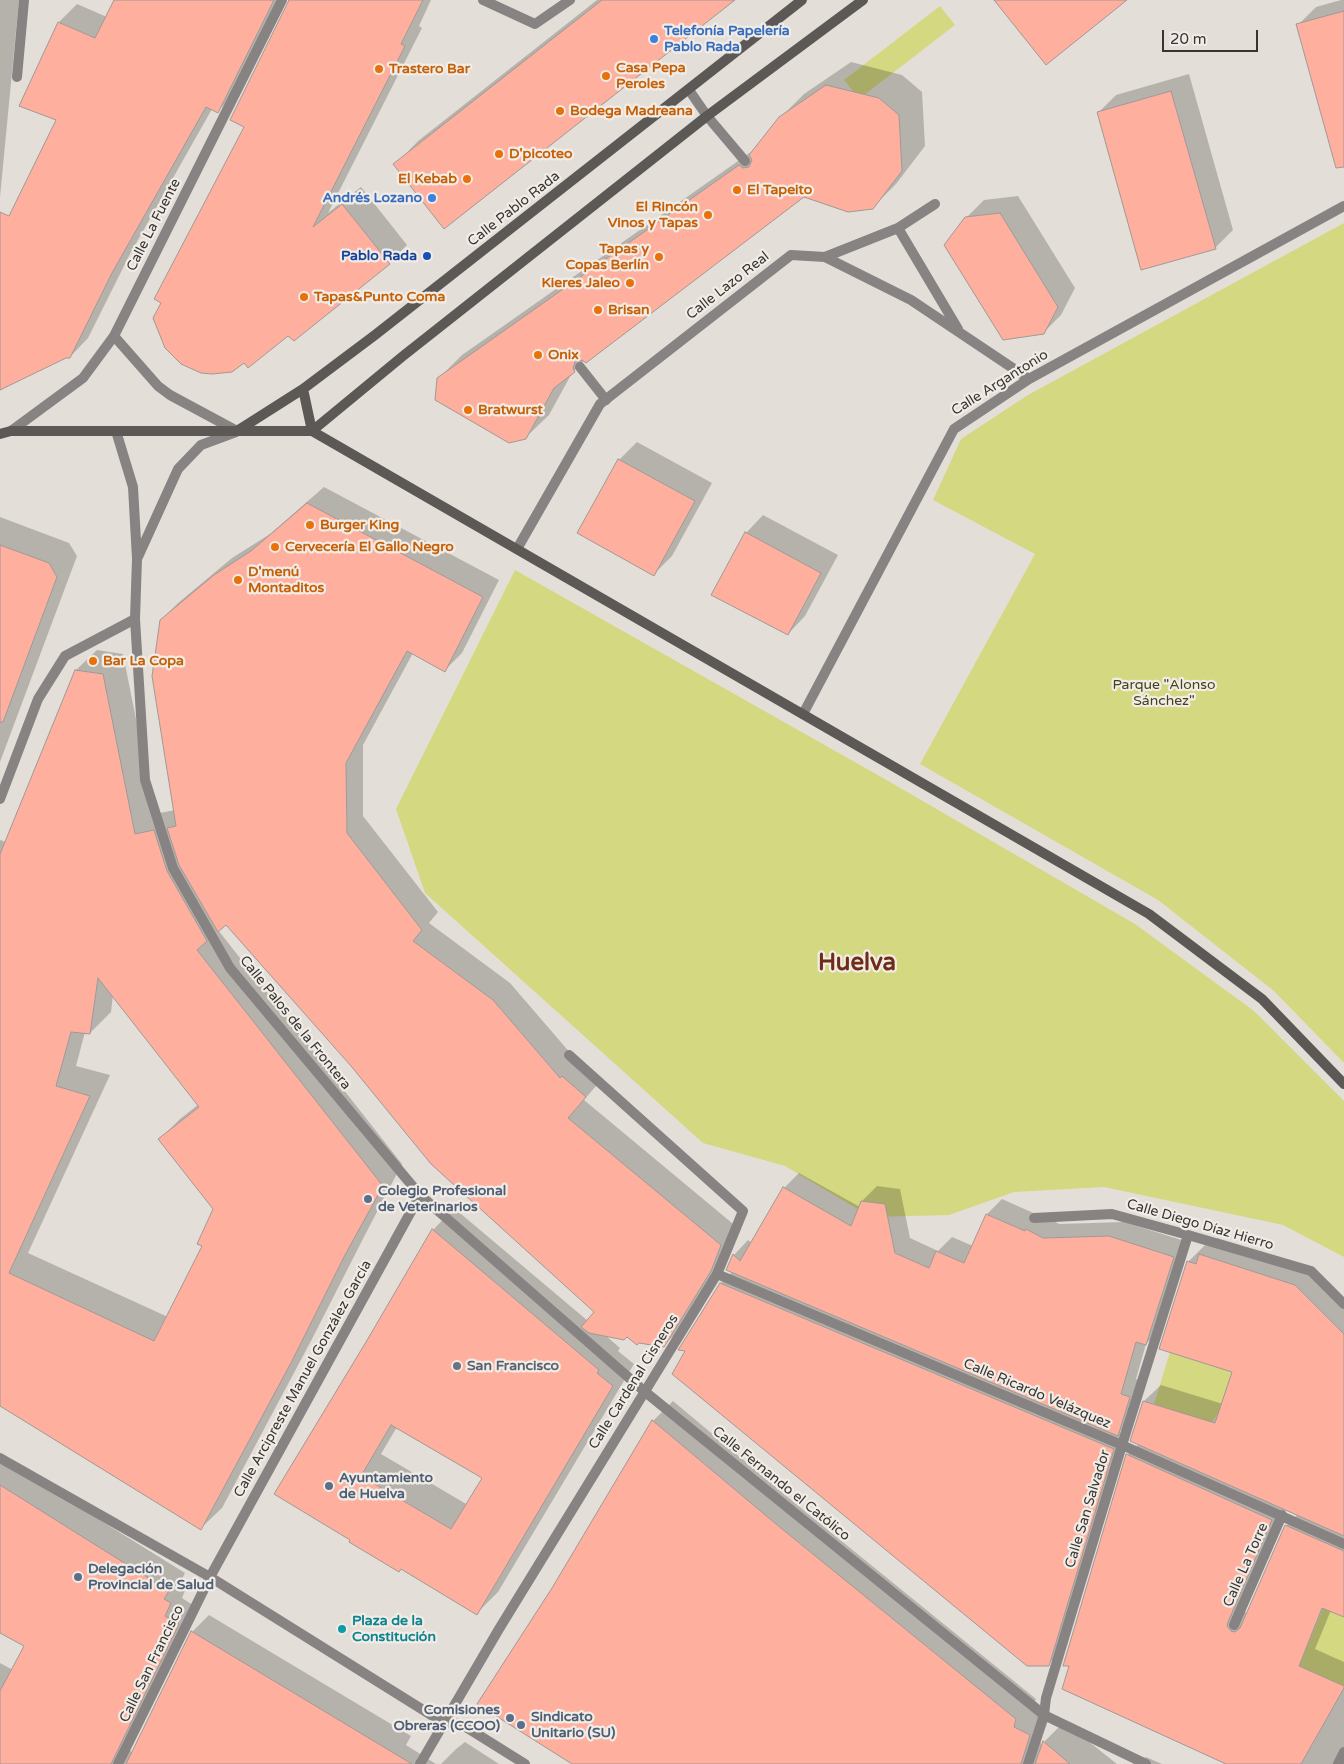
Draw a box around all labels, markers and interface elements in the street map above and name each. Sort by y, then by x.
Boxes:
scale bar [1164,20,1260,52]
place label: Telefonía Papelería Pablo Rada [664,23,790,56]
text: 20 m [1170,30,1207,48]
marker: Telefonía Papelería Pablo Rada [648,33,660,45]
place label: Casa Pepa Peroles [616,60,686,92]
place label: Trastero Bar [389,61,470,77]
marker: Trastero Bar [373,63,385,75]
marker: Casa Pepa Peroles [600,70,612,82]
place label: Bodega Madreana [570,103,693,119]
marker: Bodega Madreana [554,105,566,117]
place label: D'picoteo [509,146,572,162]
marker: D'picoteo [493,148,505,160]
street label: Calle Pablo Rada [465,168,563,250]
place label: El Kebab [398,171,457,187]
marker: El Kebab [461,173,473,185]
street label: Calle La Fuente [123,176,185,274]
place label: El Tapeito [747,182,812,198]
marker: El Tapeito [731,184,743,196]
place label: Andrés Lozano [322,190,422,206]
marker: Andrés Lozano [426,192,438,204]
place label: El Rincón Vinos y Tapas [608,199,698,232]
marker: El Rincón Vinos y Tapas [702,209,714,221]
place label: Tapas y Copas Berlín [566,241,649,274]
place label: Pablo Rada [341,248,417,264]
street label: Calle Lazo Real [683,248,773,324]
marker: Pablo Rada [421,250,433,262]
marker: Tapas y Copas Berlín [653,251,665,263]
place label: Kieres Jaleo [541,275,620,291]
marker: Kieres Jaleo [624,277,636,289]
place label: Tapas&Punto Coma [314,289,445,305]
marker: Tapas&Punto Coma [298,291,310,303]
place label: Brisan [608,302,650,318]
marker: Brisan [592,304,604,316]
street label: Calle Argantonio [948,346,1052,420]
place label: Onix [548,347,579,363]
marker: Onix [532,349,544,361]
place label: Bratwurst [478,402,543,418]
marker: Bratwurst [462,404,474,416]
place label: Burger King [320,517,399,533]
marker: Burger King [304,519,316,531]
place label: Cervecería El Gallo Negro [285,539,454,555]
marker: Cervecería El Gallo Negro [269,541,281,553]
place label: D'menú Montaditos [248,564,324,596]
marker: D'menú Montaditos [232,574,244,586]
place label: Bar La Copa [103,653,184,669]
marker: Bar La Copa [87,655,99,667]
park label: Parque "Alonso Sánchez" [1113,677,1215,710]
district label: Huelva [818,950,896,978]
street label: Calle Palos de la Frontera [236,953,354,1093]
place label: Colegio Profesional de Veterinarios [378,1183,506,1216]
marker: Colegio Profesional de Veterinarios [362,1193,374,1205]
street label: Calle Diego Díaz Hierro [1125,1196,1275,1254]
street label: Calle Arcipreste Manuel González García [231,1258,375,1500]
street label: Calle Cardenal Cisneros [586,1311,682,1453]
street label: Calle Ricardo Velázquez [961,1355,1113,1433]
place label: San Francisco [467,1358,559,1374]
marker: San Francisco [451,1360,463,1372]
street label: Calle Fernando el Católico [709,1423,853,1545]
street label: Calle San Salvador [1062,1448,1114,1570]
place label: Ayuntamiento de Huelva [339,1470,433,1502]
marker: Ayuntamiento de Huelva [323,1480,335,1492]
street label: Calle La Torre [1220,1520,1272,1610]
place label: Delegación Provincial de Salud [88,1561,214,1594]
marker: Delegación Provincial de Salud [72,1571,84,1583]
street label: Calle San Francisco [116,1603,188,1725]
place label: Plaza de la Constitución [352,1613,436,1645]
marker: Plaza de la Constitución [336,1623,348,1635]
place label: Comisiones Obreras (CCOO) [393,1702,500,1734]
place label: Sindicato Unitario (SU) [531,1709,615,1741]
marker: Comisiones Obreras (CCOO) [504,1712,516,1724]
marker: Sindicato Unitario (SU) [515,1719,527,1731]

